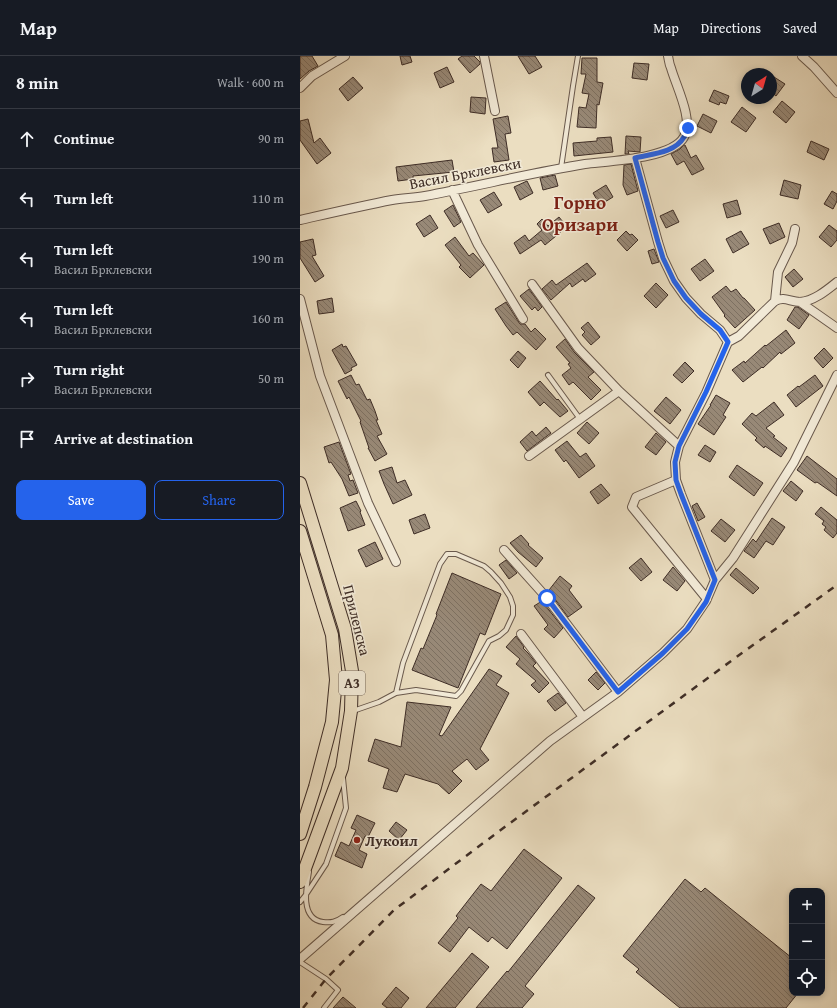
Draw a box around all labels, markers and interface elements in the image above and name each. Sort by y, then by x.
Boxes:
text: Map [20,14,57,42]
text: Map [653,18,679,38]
text: Directions [701,18,761,38]
text: Saved [783,18,817,38]
north arrow [741,68,777,104]
text: 8 min [16,70,58,95]
text: Walk · 600 m [217,73,284,92]
route end [679,119,697,137]
icon: ahead [16,128,38,150]
text: Continue [54,128,115,149]
text: 90 m [258,129,284,148]
street label: Васил Брклевски [407,152,523,194]
icon: left [16,188,38,210]
text: Turn left [54,188,113,209]
district label: Горно Оризари [542,188,618,238]
text: 110 m [252,189,284,208]
text: Turn left [54,239,113,260]
icon: left [16,248,38,270]
text: 190 m [252,249,284,268]
text: Васил Брклевски [54,260,152,279]
text: Turn left [54,299,113,320]
icon: left [16,308,38,330]
text: 160 m [252,309,284,328]
text: Васил Брклевски [54,320,152,339]
text: Turn right [54,359,125,380]
icon: right [16,368,38,390]
text: 50 m [258,369,284,388]
text: Васил Брклевски [54,380,152,399]
icon: arrive [16,428,38,450]
text: Arrive at destination [54,428,193,449]
button: Save [16,480,146,520]
button: Share [154,480,284,520]
street label: Прилепска [338,582,376,658]
route start [538,589,556,607]
road number: A3 [339,671,365,695]
place label: Лукоил [365,830,418,851]
marker: Лукоил [352,835,362,845]
map controls [789,888,825,996]
button: + [789,888,825,924]
button: − [789,924,825,960]
button: locate [789,960,825,996]

